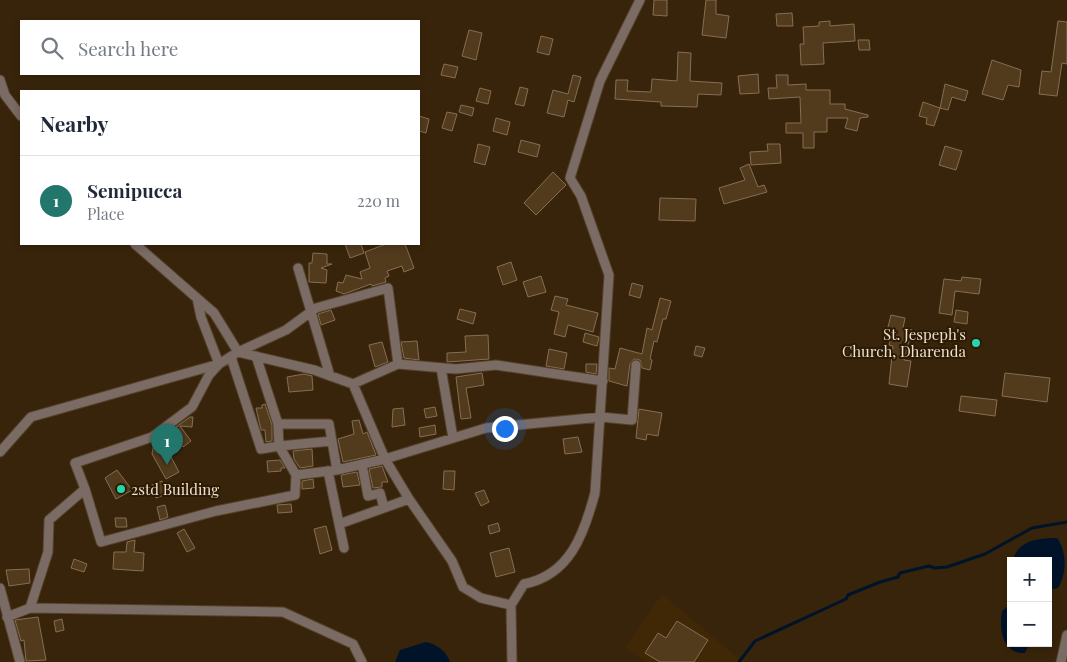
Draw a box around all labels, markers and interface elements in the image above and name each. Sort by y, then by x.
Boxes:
search box [20,20,420,75]
icon: search [38,34,66,62]
text: Search here [78,35,178,61]
text: Nearby [40,109,109,137]
text: Semipucca [87,177,182,203]
text: 1 [53,190,59,211]
text: 220 m [357,190,400,211]
text: Place [87,203,125,224]
place label: St. Jespeph's Church, Dharenda [842,324,967,361]
marker: St. Jespeph's Church, Dharenda [970,337,982,349]
your location [492,416,518,442]
pin: 1 [151,424,183,465]
place label: 2std Building [131,479,219,499]
marker: 2std Building [115,483,127,495]
map controls [1007,557,1052,647]
button: + [1007,557,1052,602]
button: − [1007,602,1052,647]

